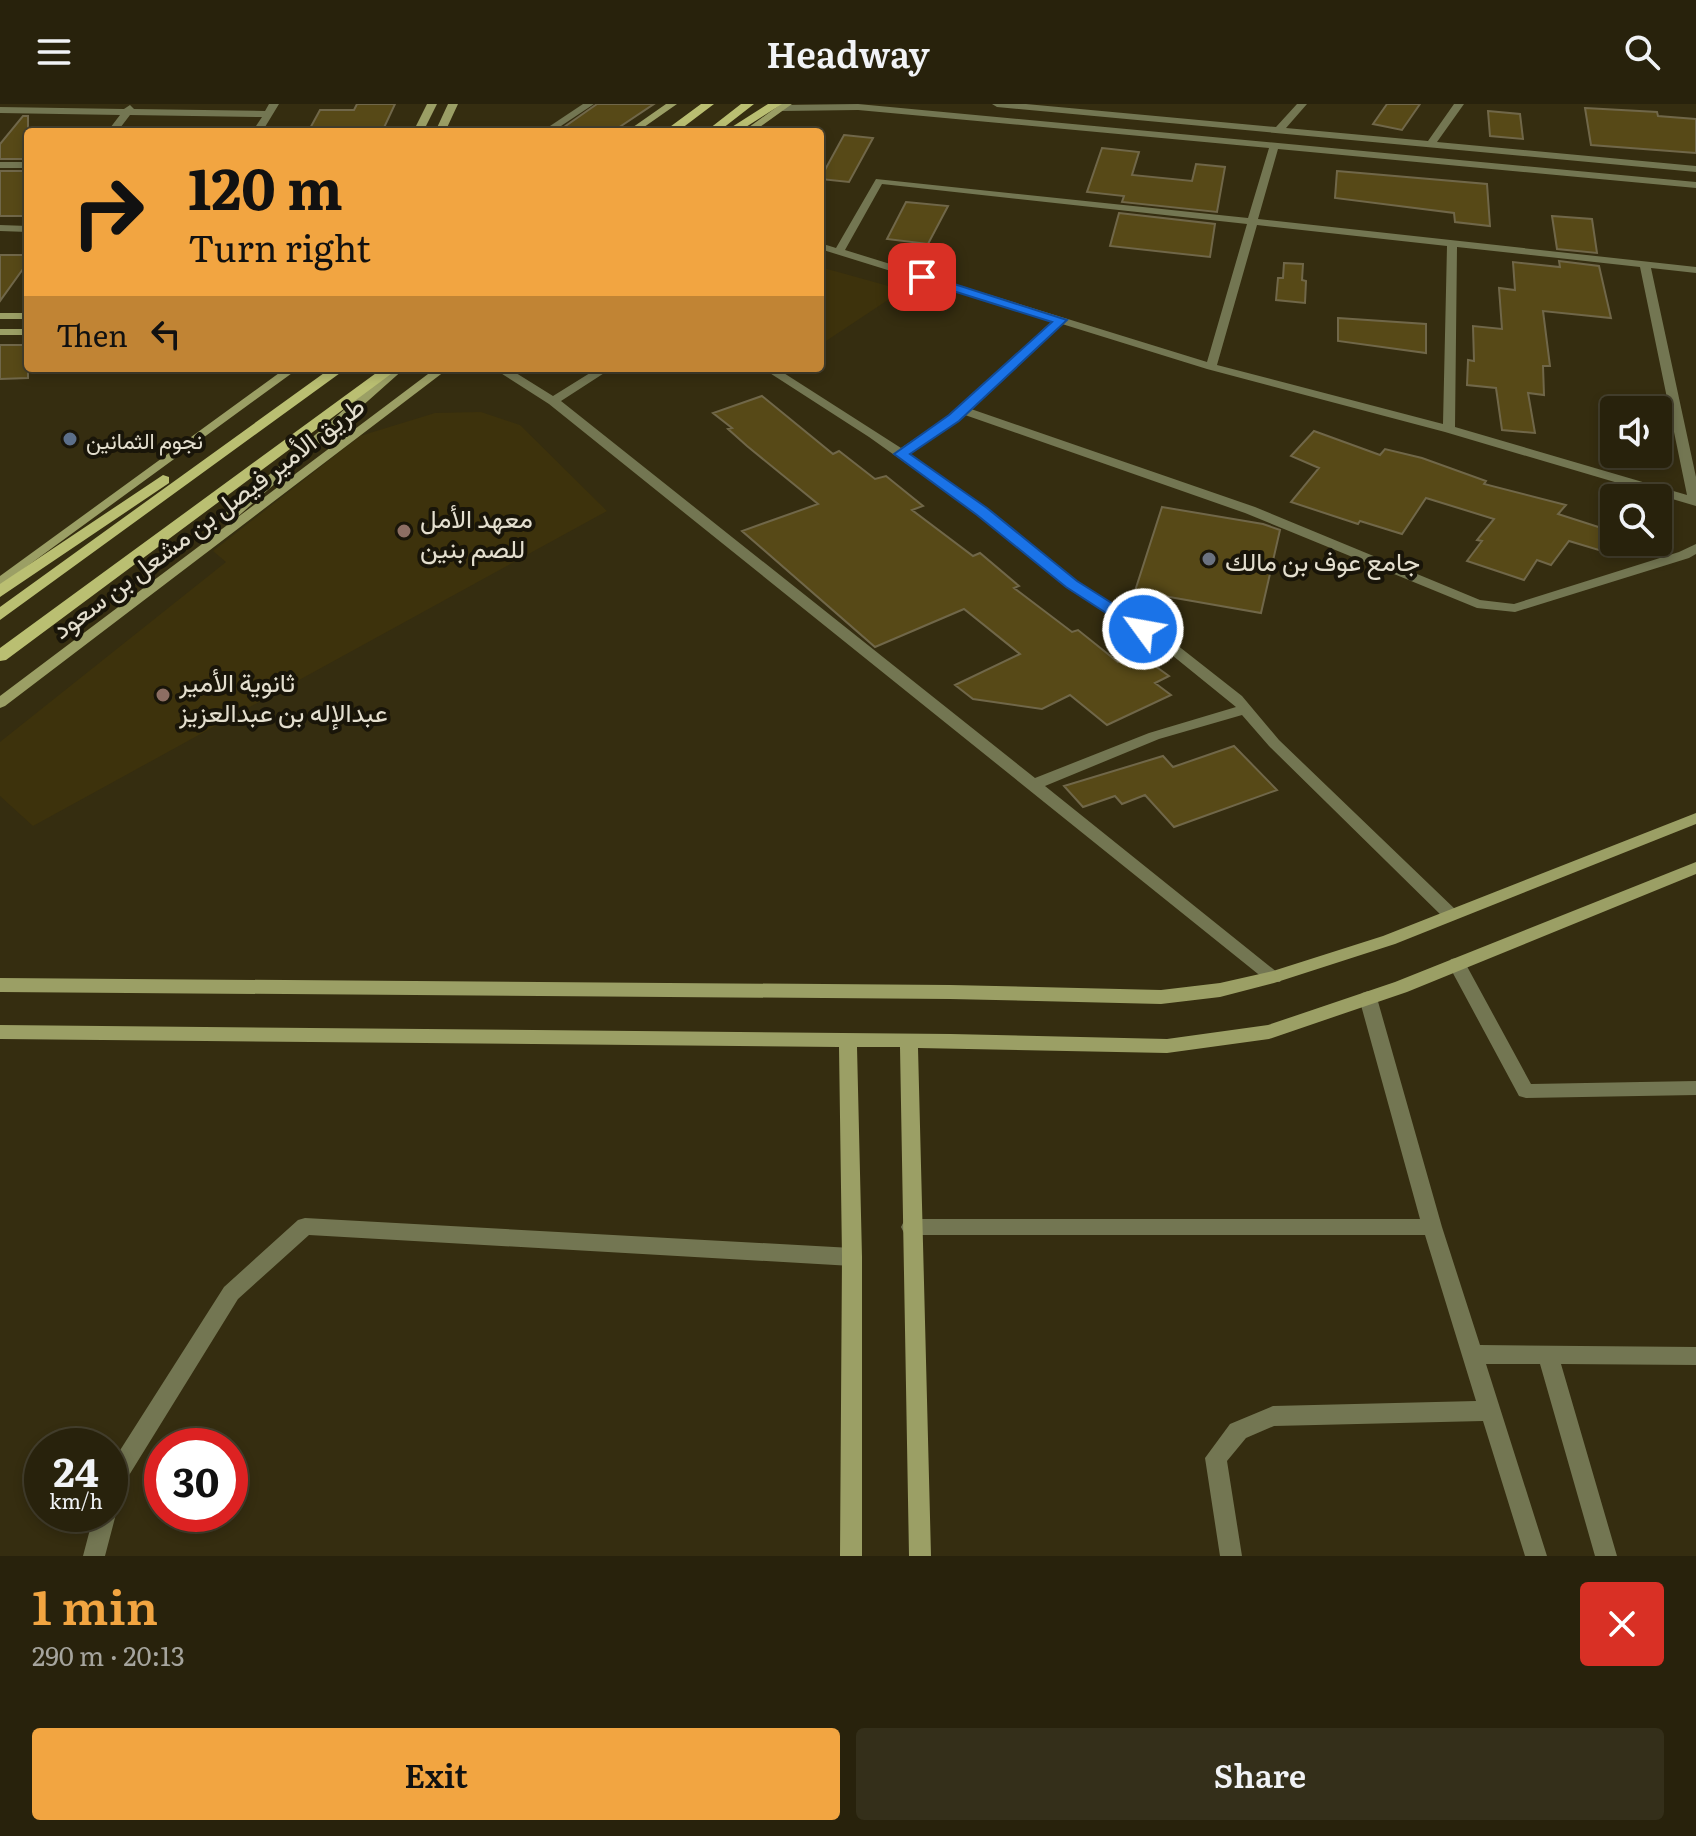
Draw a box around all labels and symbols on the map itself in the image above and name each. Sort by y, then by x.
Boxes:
pin [888,243,956,311]
street label: طريق الأمير فيصل بن مشعل بن سعود [42,385,372,647]
place label: نجوم الثمانين [86,423,203,456]
marker: نجوم الثمانين [61,430,79,448]
place label: معهد الأمل للصم بنين [420,497,533,566]
marker: معهد الأمل للصم بنين [395,522,413,540]
place label: جامع عوف بن مالك [1225,540,1420,580]
marker: جامع عوف بن مالك [1200,550,1218,568]
position arrow [1101,587,1185,671]
place label: ثانوية الأمير عبدالإله بن عبدالعزيز [178,661,388,731]
marker: ثانوية الأمير عبدالإله بن عبدالعزيز [154,686,172,704]
speed limit sign: 30 [144,1428,248,1532]

